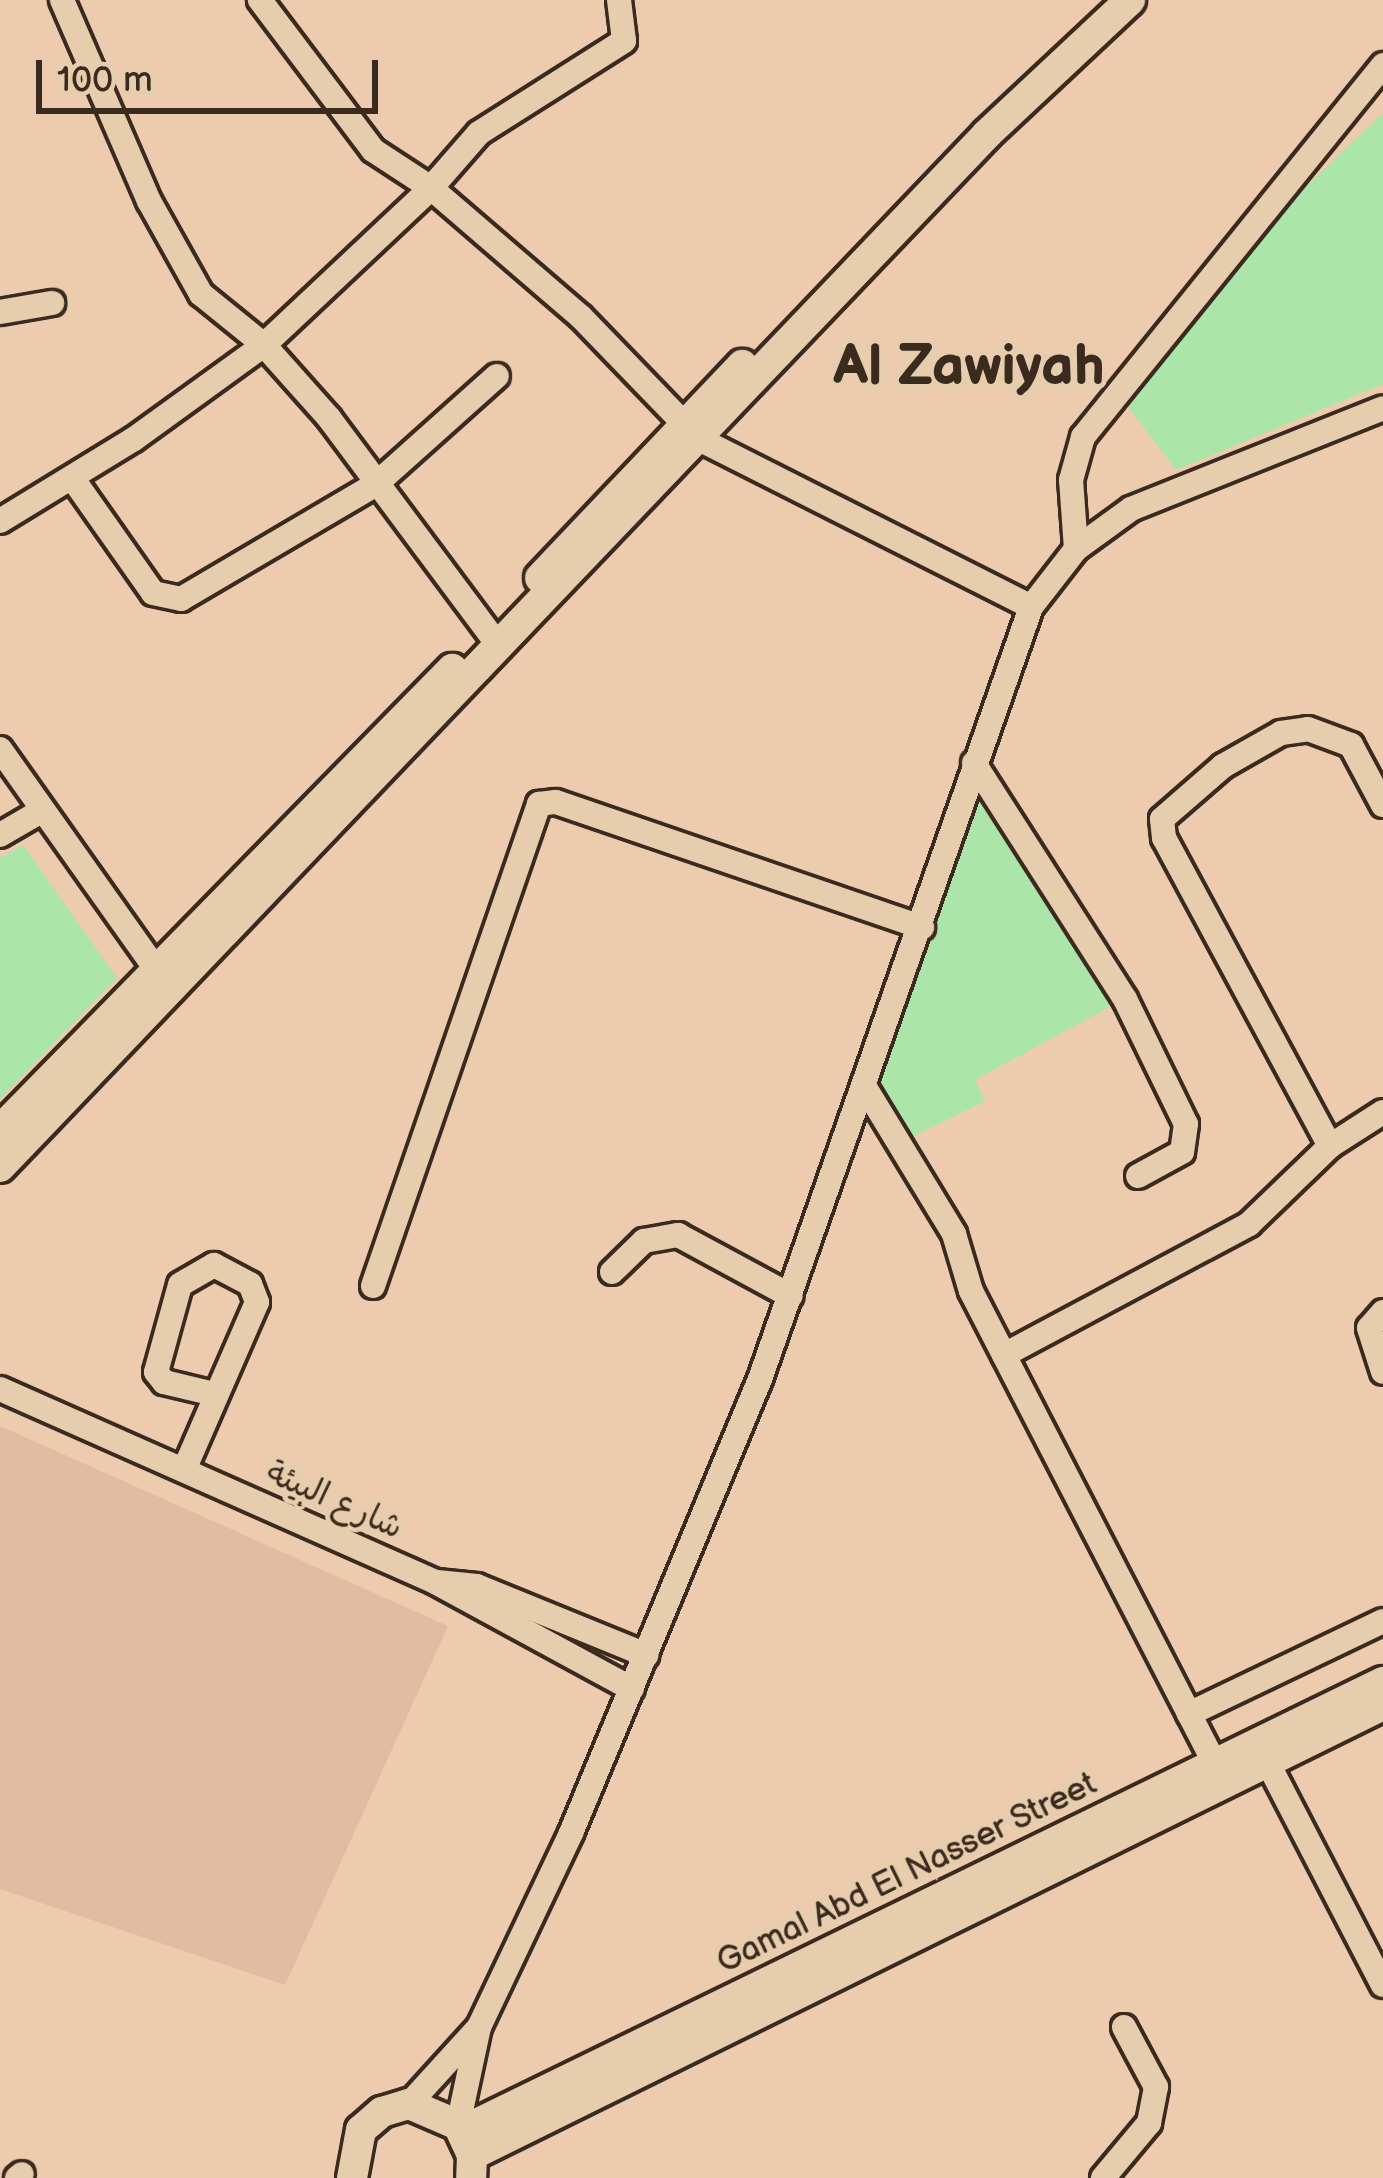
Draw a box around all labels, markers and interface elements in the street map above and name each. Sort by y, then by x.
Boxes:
scale bar [42,36,384,110]
text: 100 m [57,59,153,102]
district label: Al Zawiyah [833,334,1105,402]
street label: شارع البيئة [260,1453,408,1549]
street label: Gamal Abd El Nasser Street [711,1765,1103,1983]

